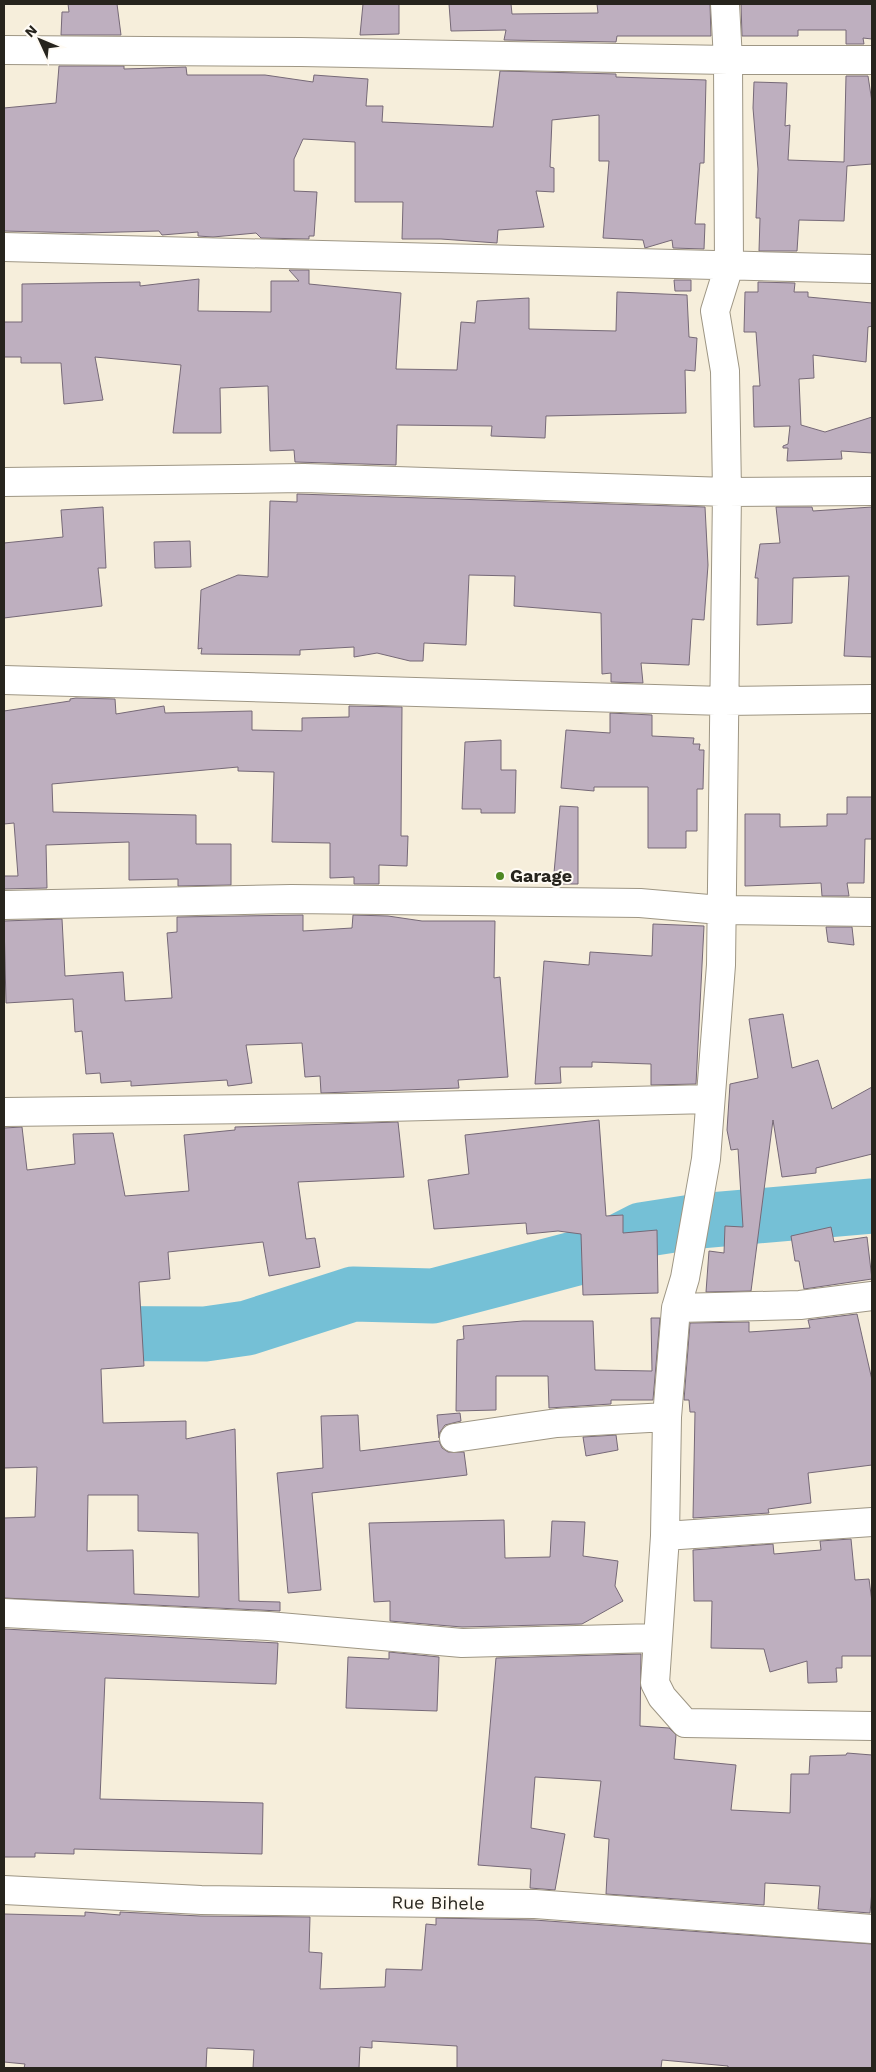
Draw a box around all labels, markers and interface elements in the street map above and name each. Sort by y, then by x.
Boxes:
north arrow [15,15,65,65]
text: N [21,22,40,40]
place label: Garage [510,865,572,886]
marker: Garage [494,870,506,882]
street label: Rue Bihele [391,1891,485,1914]

